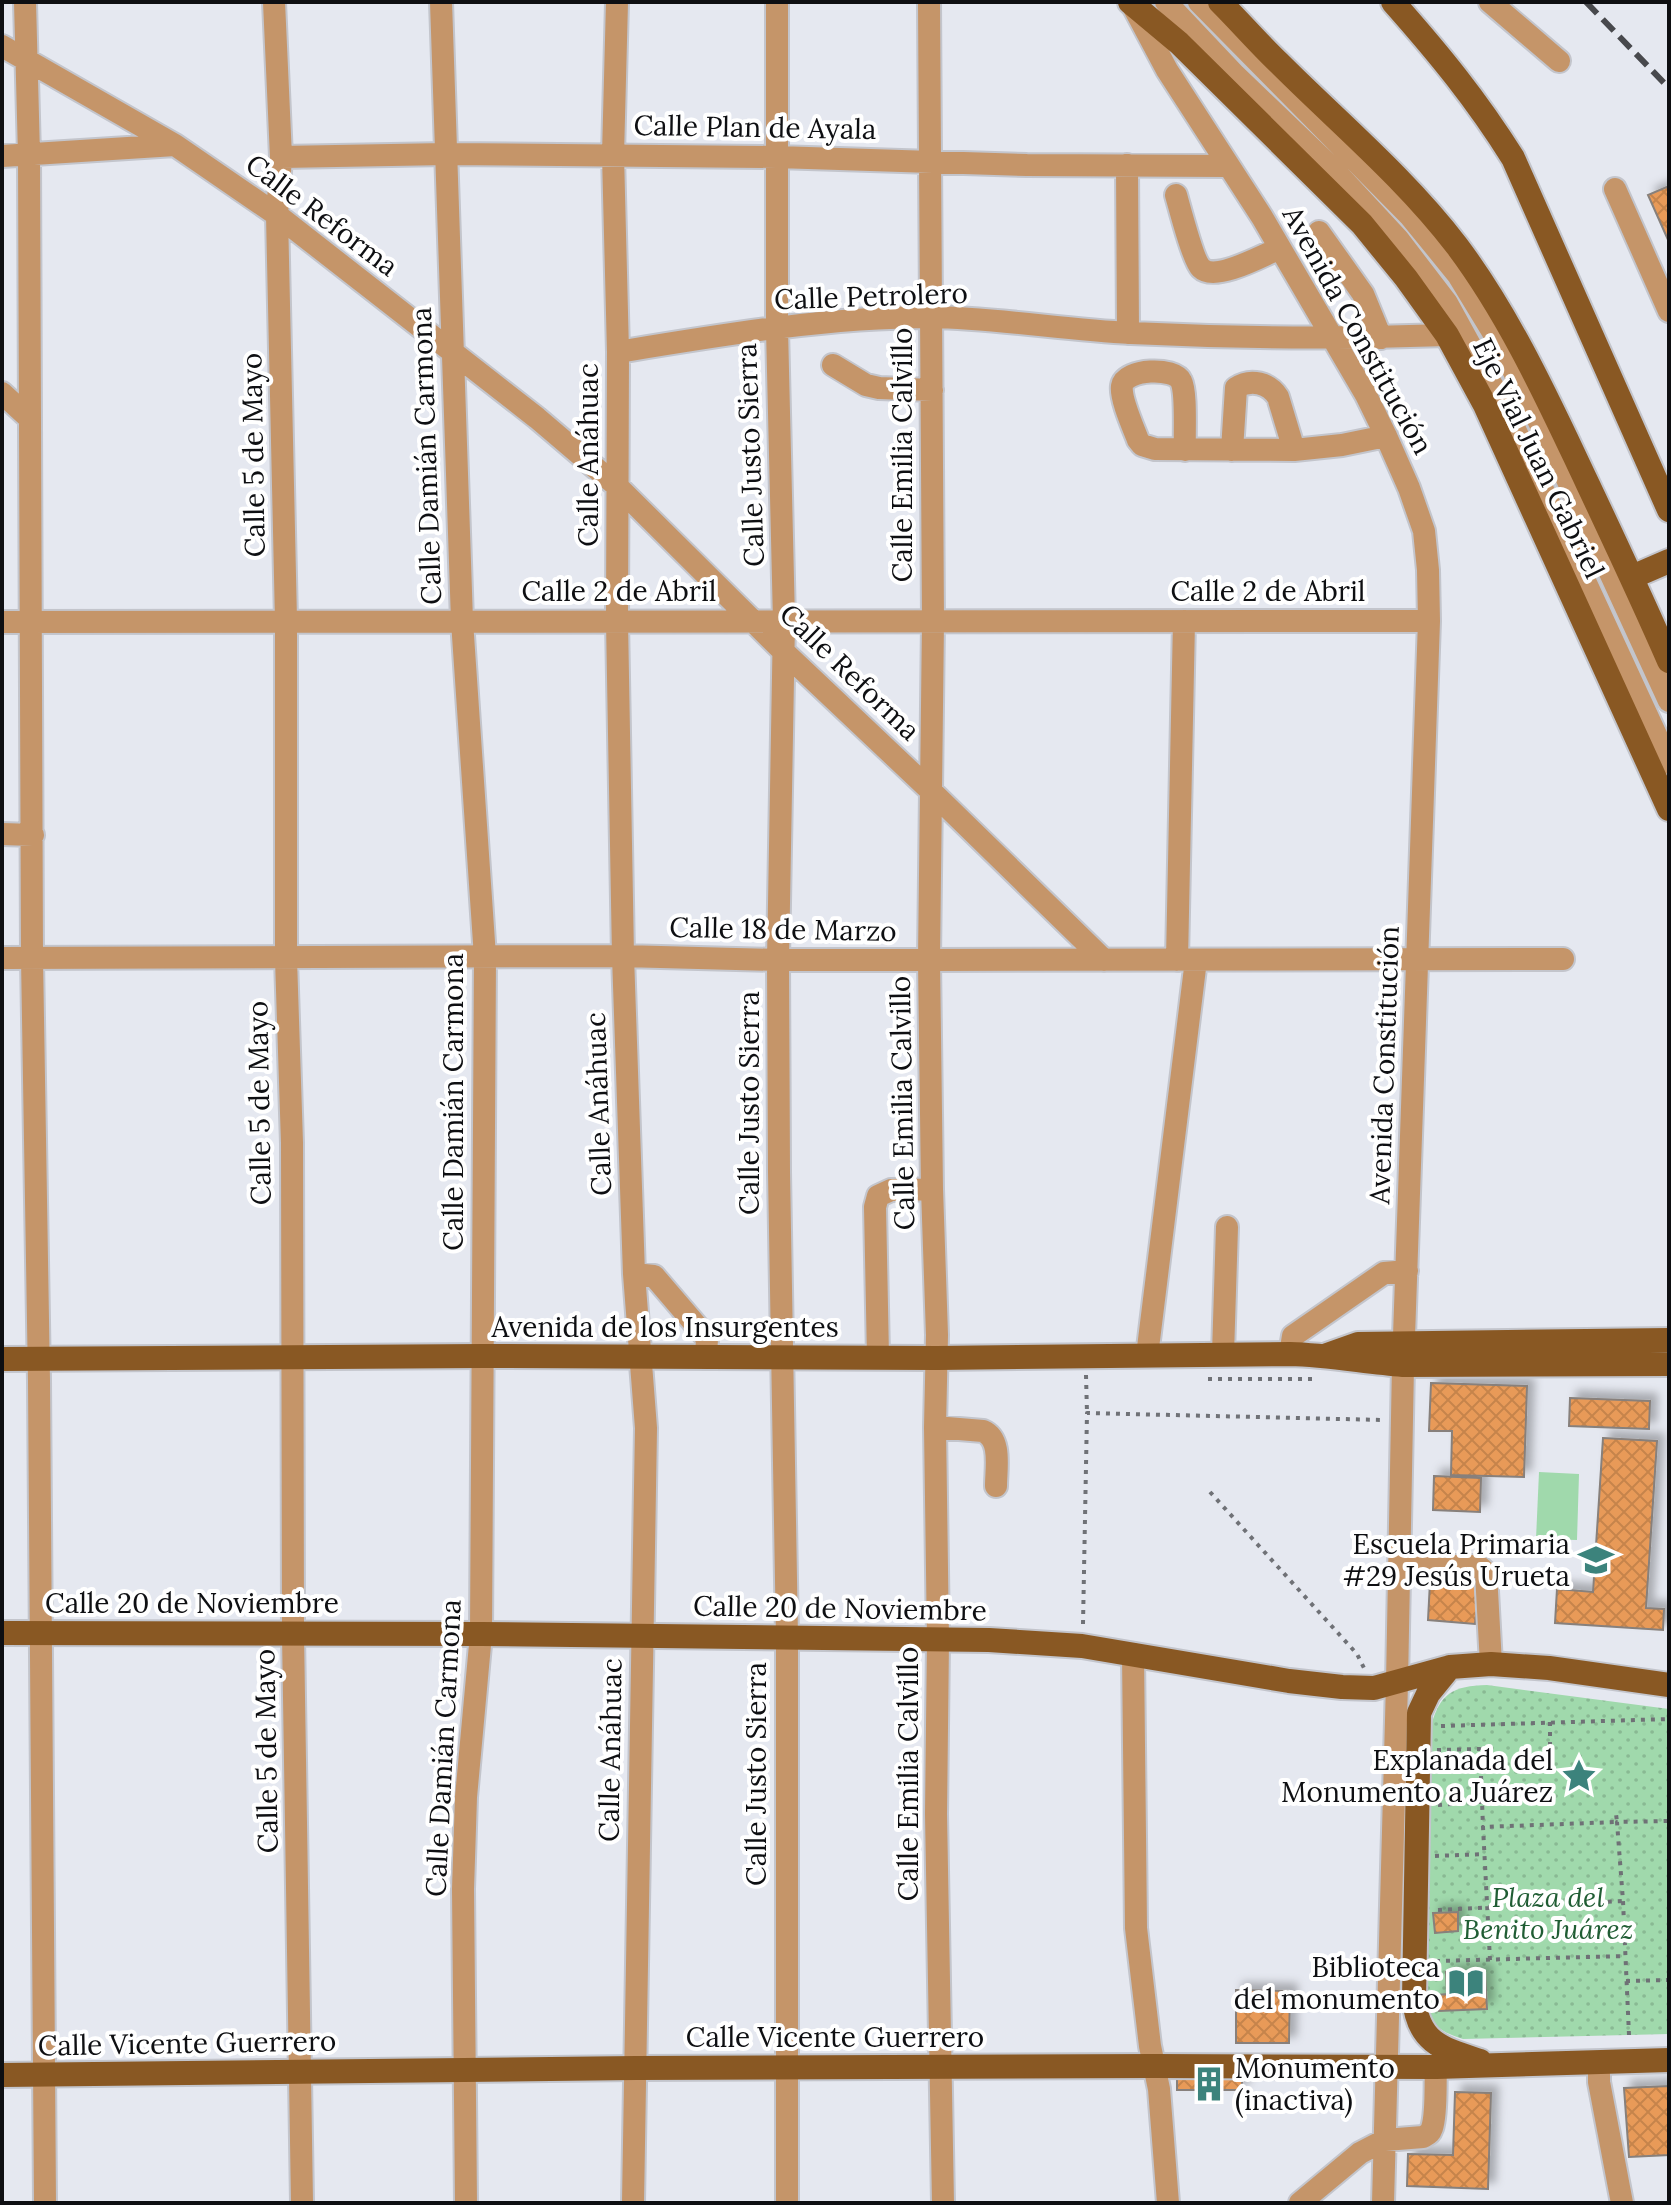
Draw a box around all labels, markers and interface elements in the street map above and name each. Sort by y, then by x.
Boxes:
street label: Calle Plan de Ayala [633,107,877,147]
street label: Calle Reforma [239,146,405,284]
street label: Avenida Constitución [1274,199,1441,460]
street label: Calle Petrolero [774,275,968,317]
street label: Calle Damián Carmona [403,307,449,605]
street label: Calle Emilia Calvillo [884,328,920,582]
street label: Eje Vial Juan Gabriel [1465,332,1613,584]
street label: Calle Justo Sierra [728,343,772,567]
street label: Calle 5 de Mayo [233,352,273,558]
street label: Calle Anáhuac [570,363,606,547]
street label: Calle 2 de Abril [522,573,716,609]
street label: Calle 2 de Abril [1171,573,1365,609]
street label: Calle Reforma [772,596,928,748]
street label: Calle 18 de Marzo [669,909,897,949]
street label: Avenida Constitución [1361,925,1407,1206]
street label: Calle Damián Carmona [435,953,471,1251]
street label: Calle Emilia Calvillo [882,975,922,1231]
street label: Calle Justo Sierra [731,991,767,1215]
street label: Calle 5 de Mayo [239,1000,279,1206]
street label: Calle Anáhuac [577,1012,619,1196]
street label: Avenida de los Insurgentes [490,1309,839,1345]
place label: Escuela Primaria #29 Jesús Urueta [1343,1526,1570,1594]
school or university icon: Escuela Primaria #29 Jesús Urueta [1577,1541,1615,1579]
street label: Calle 20 de Noviembre [45,1585,339,1621]
street label: Calle 20 de Noviembre [693,1587,987,1629]
street label: Calle Damián Carmona [417,1598,469,1898]
street label: Calle Emilia Calvillo [890,1647,926,1901]
street label: Calle 5 de Mayo [246,1648,286,1854]
street label: Calle Anáhuac [590,1658,630,1842]
street label: Calle Justo Sierra [738,1662,774,1886]
place label: Explanada del Monumento a Juárez [1281,1742,1553,1810]
place icon: Explanada del Monumento a Juárez [1560,1757,1598,1795]
park label: Plaza del Benito Juárez [1463,1879,1633,1947]
place label: Biblioteca del monumento [1234,1949,1440,2017]
library icon: Biblioteca del monumento [1447,1964,1485,2002]
street label: Calle Vicente Guerrero [686,2019,984,2055]
street label: Calle Vicente Guerrero [38,2022,336,2064]
place label: Monumento (inactiva) [1235,2050,1395,2118]
building icon: Monumento (inactiva) [1190,2065,1228,2103]

